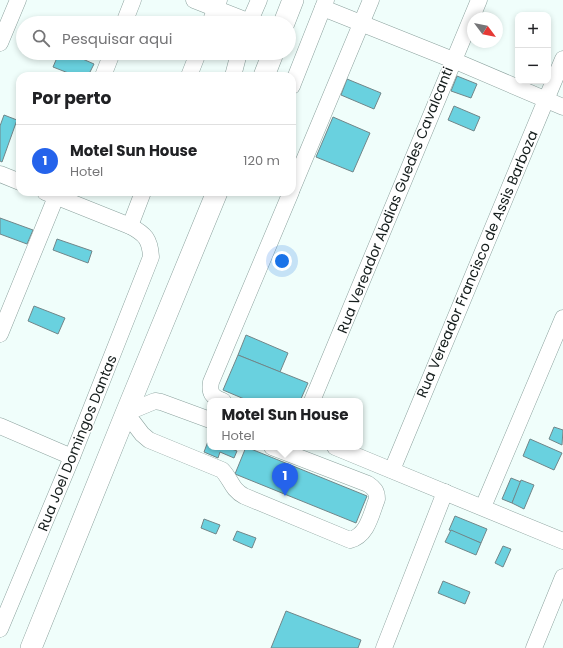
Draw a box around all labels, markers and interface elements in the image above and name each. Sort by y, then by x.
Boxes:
north arrow [467,12,503,48]
map controls [515,12,551,84]
button: + [515,12,551,48]
search box [16,16,296,60]
icon: search [30,27,52,49]
text: Pesquisar aqui [62,28,172,49]
button: − [515,48,551,84]
street label: Rua Vereador Abdias Guedes Cavalcanti [332,64,458,336]
text: Por perto [32,86,111,110]
street label: Rua Vereador Francisco de Assis Barboza [411,127,543,401]
text: Motel Sun House [70,140,197,161]
text: 1 [43,151,47,170]
text: 120 m [243,151,280,170]
text: Hotel [70,162,103,181]
your location [272,251,292,271]
street label: Rua Joel Domingos Dantas [32,352,122,534]
popup [207,398,363,450]
text: Motel Sun House [221,404,349,425]
text: Hotel [221,426,255,445]
pin: 1 [272,463,298,496]

